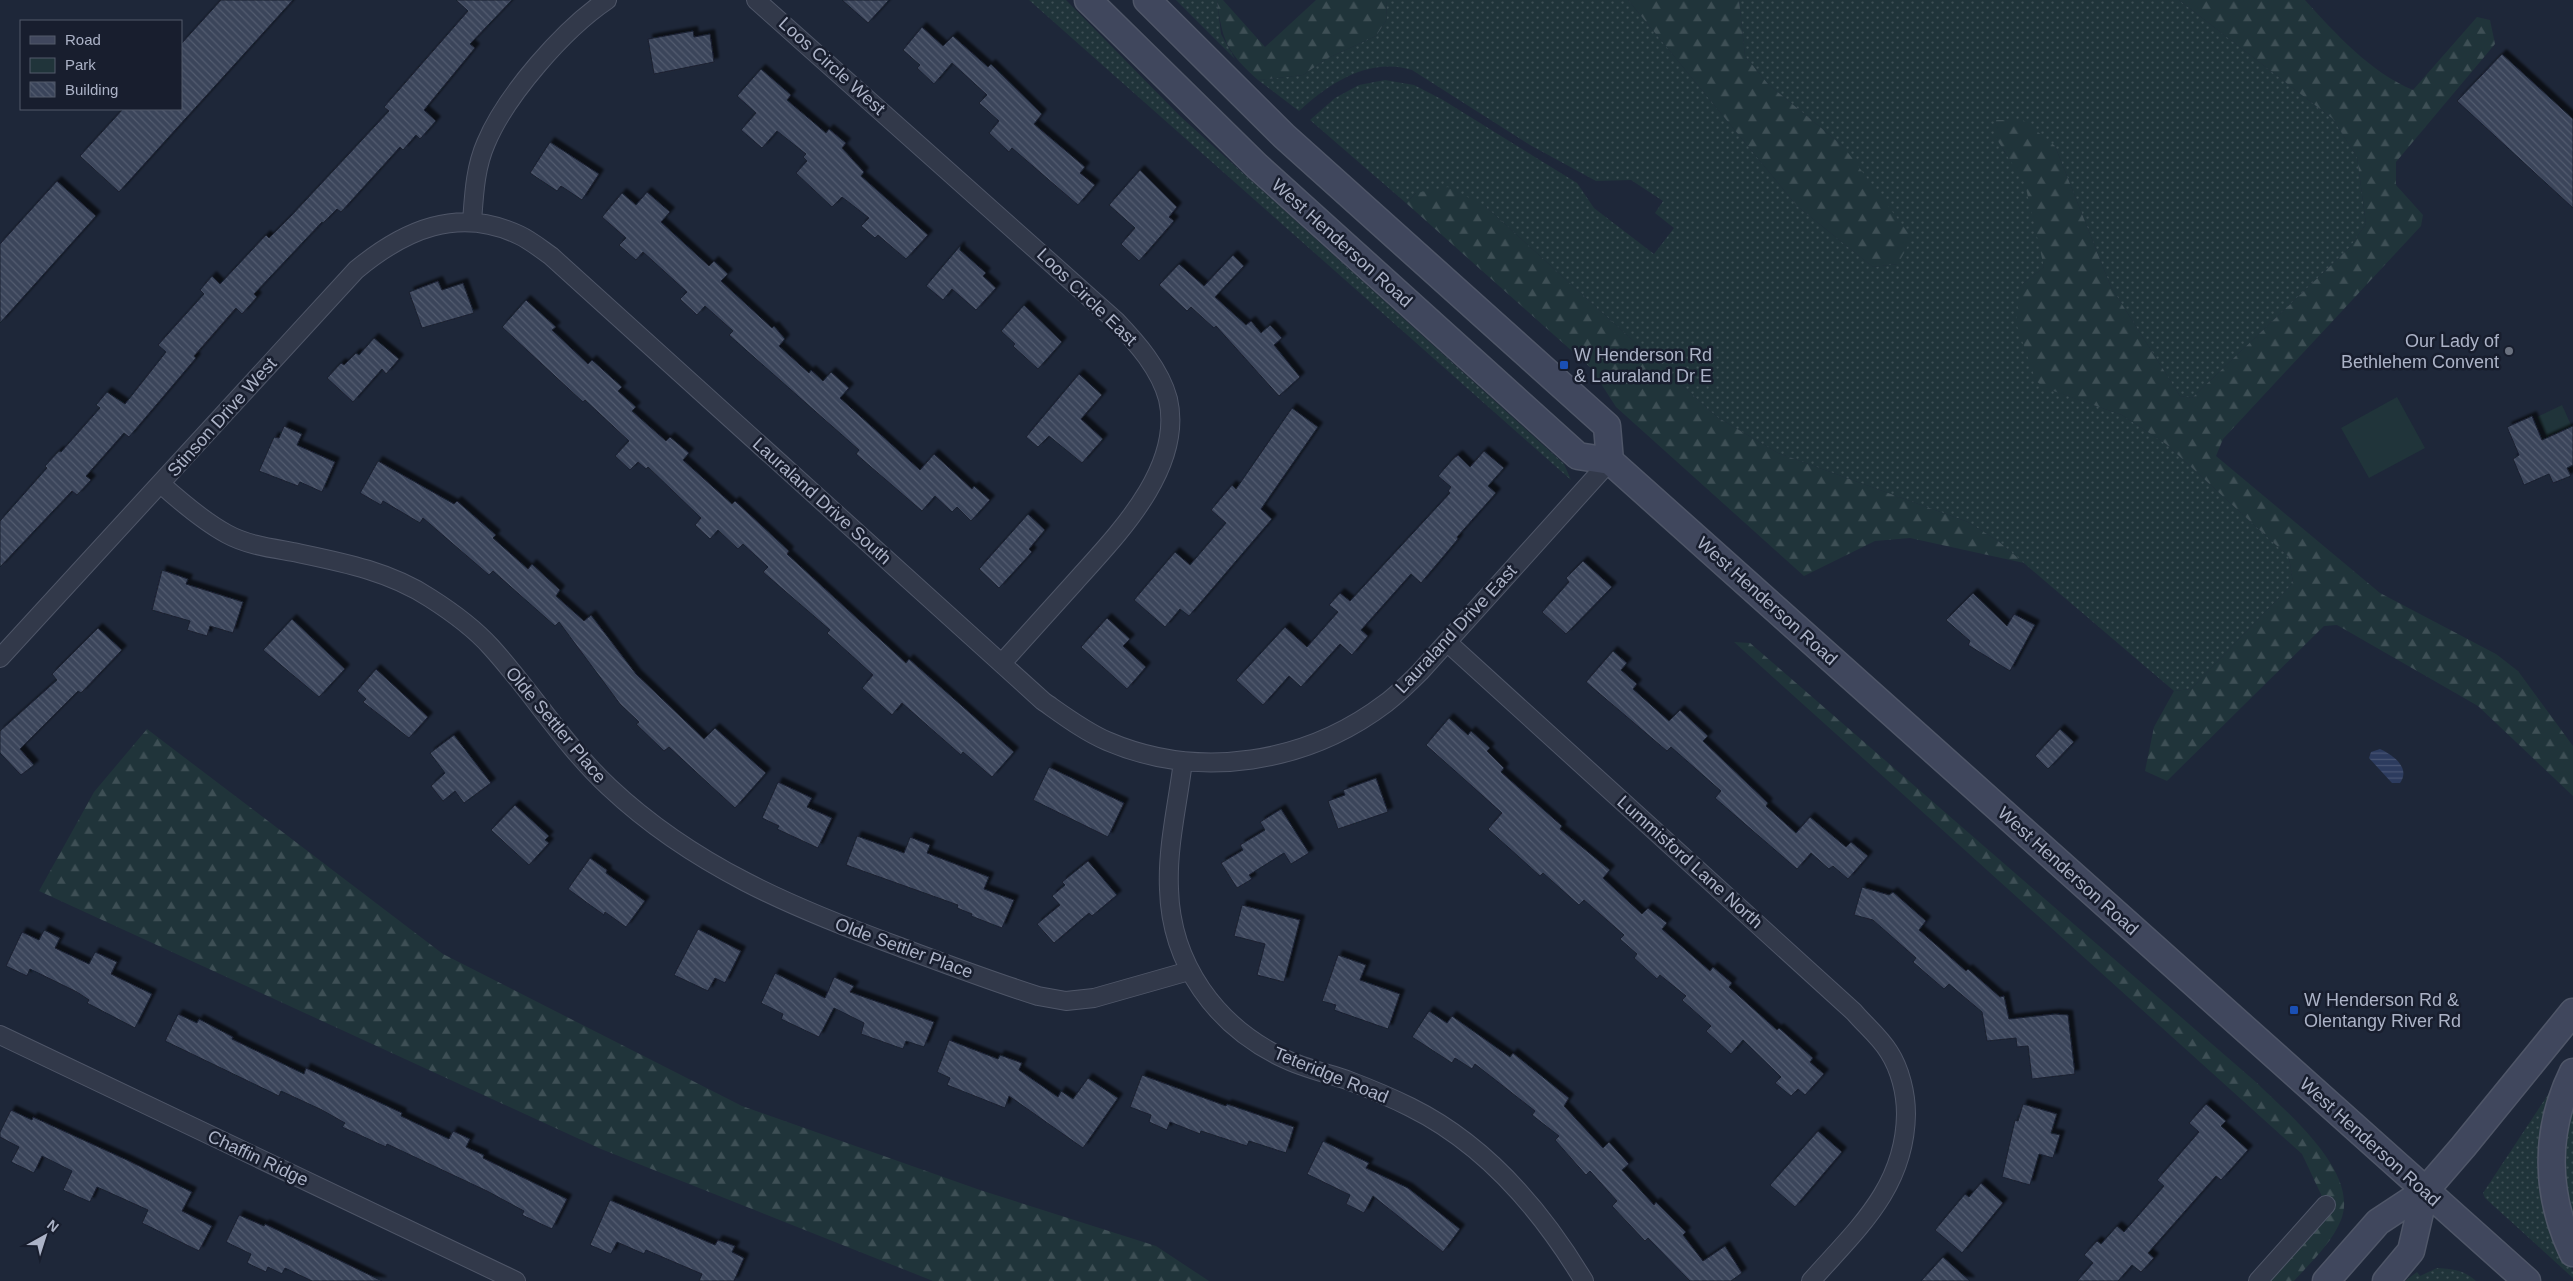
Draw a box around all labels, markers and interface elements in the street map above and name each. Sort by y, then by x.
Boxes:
street label: Loos Circle West [775,13,889,119]
legend [20,20,182,110]
text: Road [65,31,101,48]
text: Park [65,56,96,73]
text: Building [65,81,118,98]
street label: West Henderson Road [1268,175,1416,311]
street label: Loos Circle East [1033,244,1141,350]
place label: Our Lady of Bethlehem Convent [2341,331,2500,372]
place label: W Henderson Rd & Lauraland Dr E [1574,345,1712,386]
marker: Our Lady of Bethlehem Convent [2503,345,2515,357]
street label: Stinson Drive West [163,354,281,480]
marker: W Henderson Rd & Lauraland Dr E [1558,359,1570,371]
street label: Lauraland Drive South [749,434,895,568]
street label: West Henderson Road [1693,533,1841,669]
street label: Lauraland Drive East [1391,561,1521,697]
street label: Olde Settler Place [502,663,610,787]
street label: Lummisford Lane North [1613,792,1767,932]
street label: West Henderson Road [1994,803,2142,939]
street label: Olde Settler Place [832,914,976,982]
place label: W Henderson Rd & Olentangy River Rd [2304,990,2461,1031]
marker: W Henderson Rd & Olentangy River Rd [2288,1004,2300,1016]
street label: Teteridge Road [1271,1043,1391,1107]
street label: West Henderson Road [2296,1074,2444,1210]
street label: Chaffin Ridge [204,1126,312,1190]
north arrow [20,1211,70,1261]
text: N [44,1216,62,1235]

